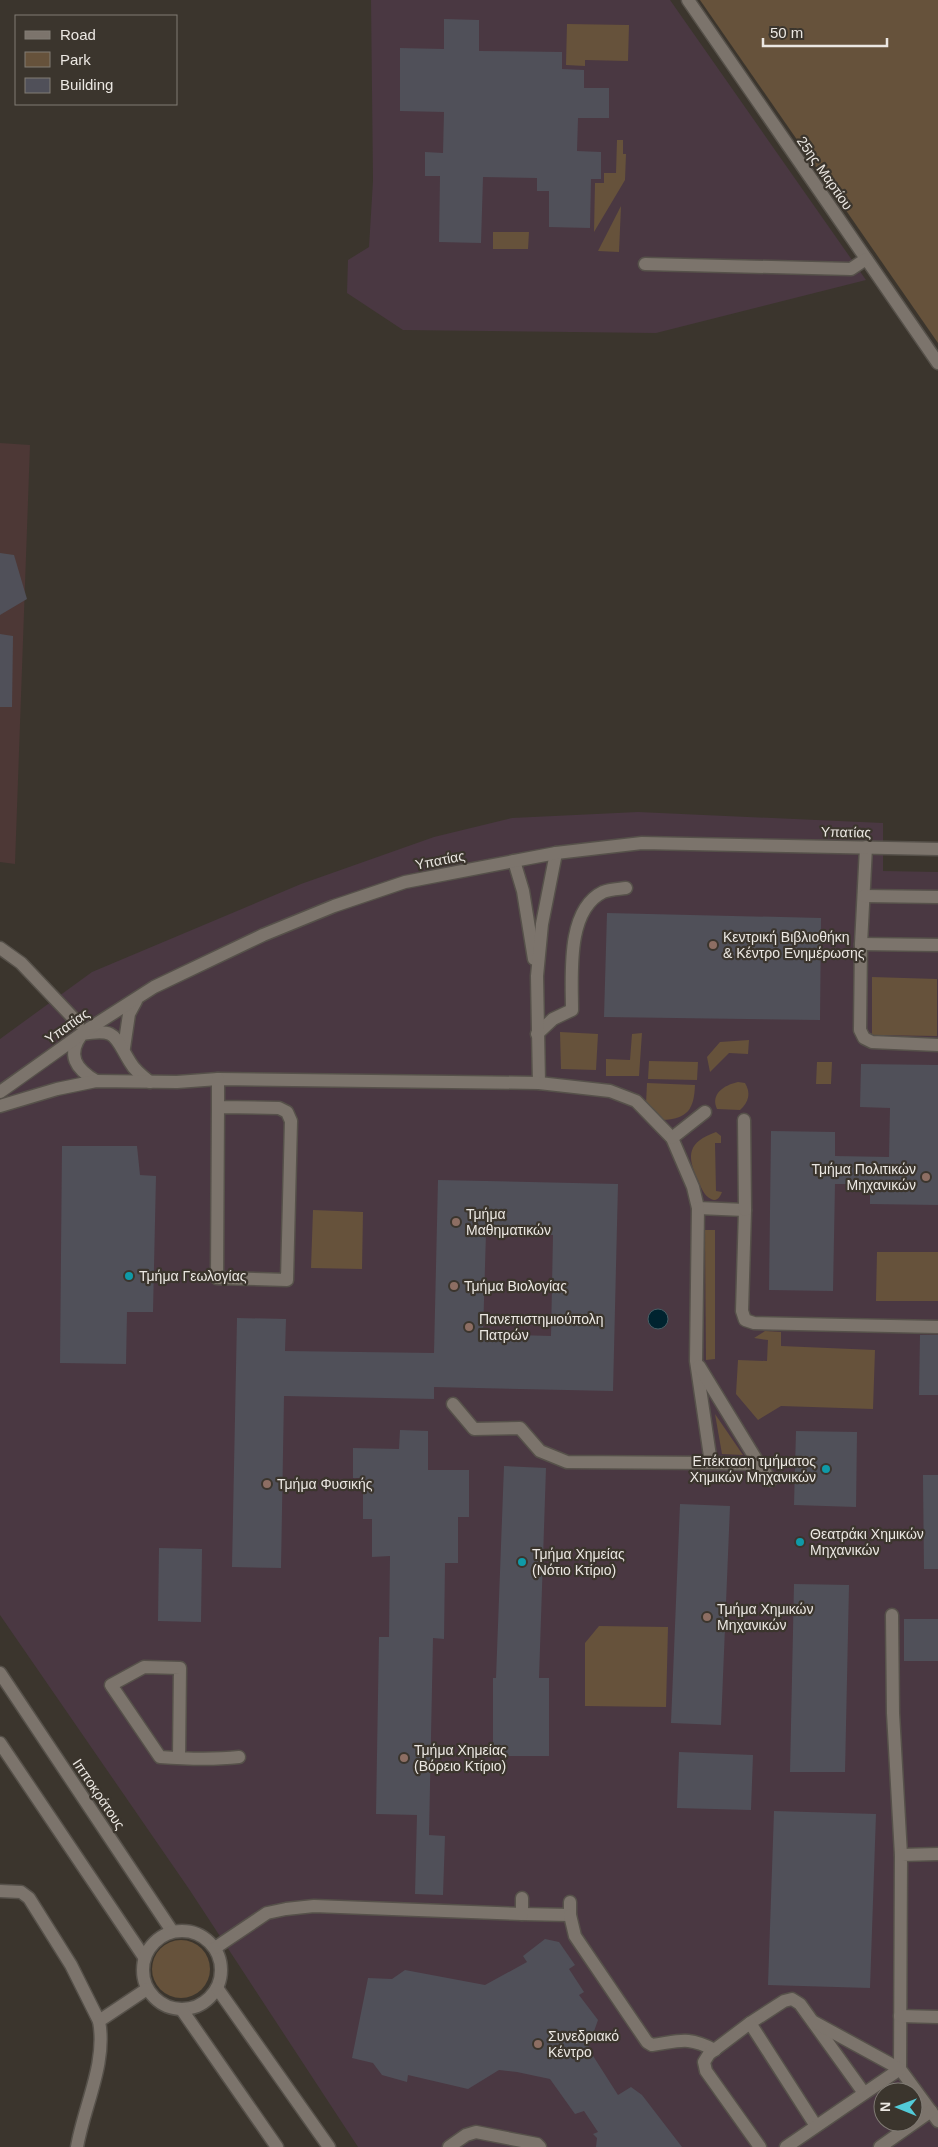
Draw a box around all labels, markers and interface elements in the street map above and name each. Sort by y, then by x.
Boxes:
legend [15,15,178,105]
scale bar [763,15,887,47]
text: 50 m [770,24,803,41]
text: Road [60,26,96,43]
text: Park [60,51,91,68]
text: Building [60,76,113,93]
street label: 25ης Μαρτίου [794,133,856,213]
street label: Υπατίας [821,824,872,840]
street label: Υπατίας [414,847,466,873]
place label: Κεντρική Βιβλιοθήκη & Κέντρο Ενημέρωσης [723,929,865,961]
marker: Κεντρική Βιβλιοθήκη & Κέντρο Ενημέρωσης [707,939,719,951]
street label: Υπατίας [42,1005,92,1047]
place label: Τμήμα Πολιτικών Μηχανικών [811,1161,916,1193]
marker: Τμήμα Πολιτικών Μηχανικών [920,1171,932,1183]
place label: Τμήμα Μαθηματικών [466,1206,551,1238]
marker: Τμήμα Μαθηματικών [450,1216,462,1228]
place label: Τμήμα Γεωλογίας [139,1268,247,1284]
marker: Τμήμα Γεωλογίας [123,1270,135,1282]
place label: Τμήμα Βιολογίας [464,1278,567,1294]
marker: Τμήμα Βιολογίας [448,1280,460,1292]
place label: Πανεπιστημιούπολη Πατρών [479,1311,604,1343]
marker: Πανεπιστημιούπολη Πατρών [463,1321,475,1333]
place label: Επέκταση τμήματος Χημικών Μηχανικών [690,1453,816,1485]
marker: Επέκταση τμήματος Χημικών Μηχανικών [820,1463,832,1475]
place label: Τμήμα Φυσικής [277,1476,373,1492]
marker: Τμήμα Φυσικής [261,1478,273,1490]
place label: Θεατράκι Χημικών Μηχανικών [810,1526,924,1558]
marker: Θεατράκι Χημικών Μηχανικών [794,1536,806,1548]
place label: Τμήμα Χημείας (Νότιο Κτίριο) [532,1546,625,1578]
marker: Τμήμα Χημείας (Νότιο Κτίριο) [516,1556,528,1568]
place label: Τμήμα Χημικών Μηχανικών [717,1601,814,1633]
marker: Τμήμα Χημικών Μηχανικών [701,1611,713,1623]
place label: Τμήμα Xημείας (Βόρειο Κτίριο) [414,1742,507,1774]
marker: Τμήμα Xημείας (Βόρειο Κτίριο) [398,1752,410,1764]
street label: Ιπποκράτους [70,1756,129,1832]
place label: Συνεδριακό Κέντρο [548,2028,619,2060]
marker: Συνεδριακό Κέντρο [532,2038,544,2050]
north arrow [873,2082,923,2132]
text: N [877,2102,893,2112]

